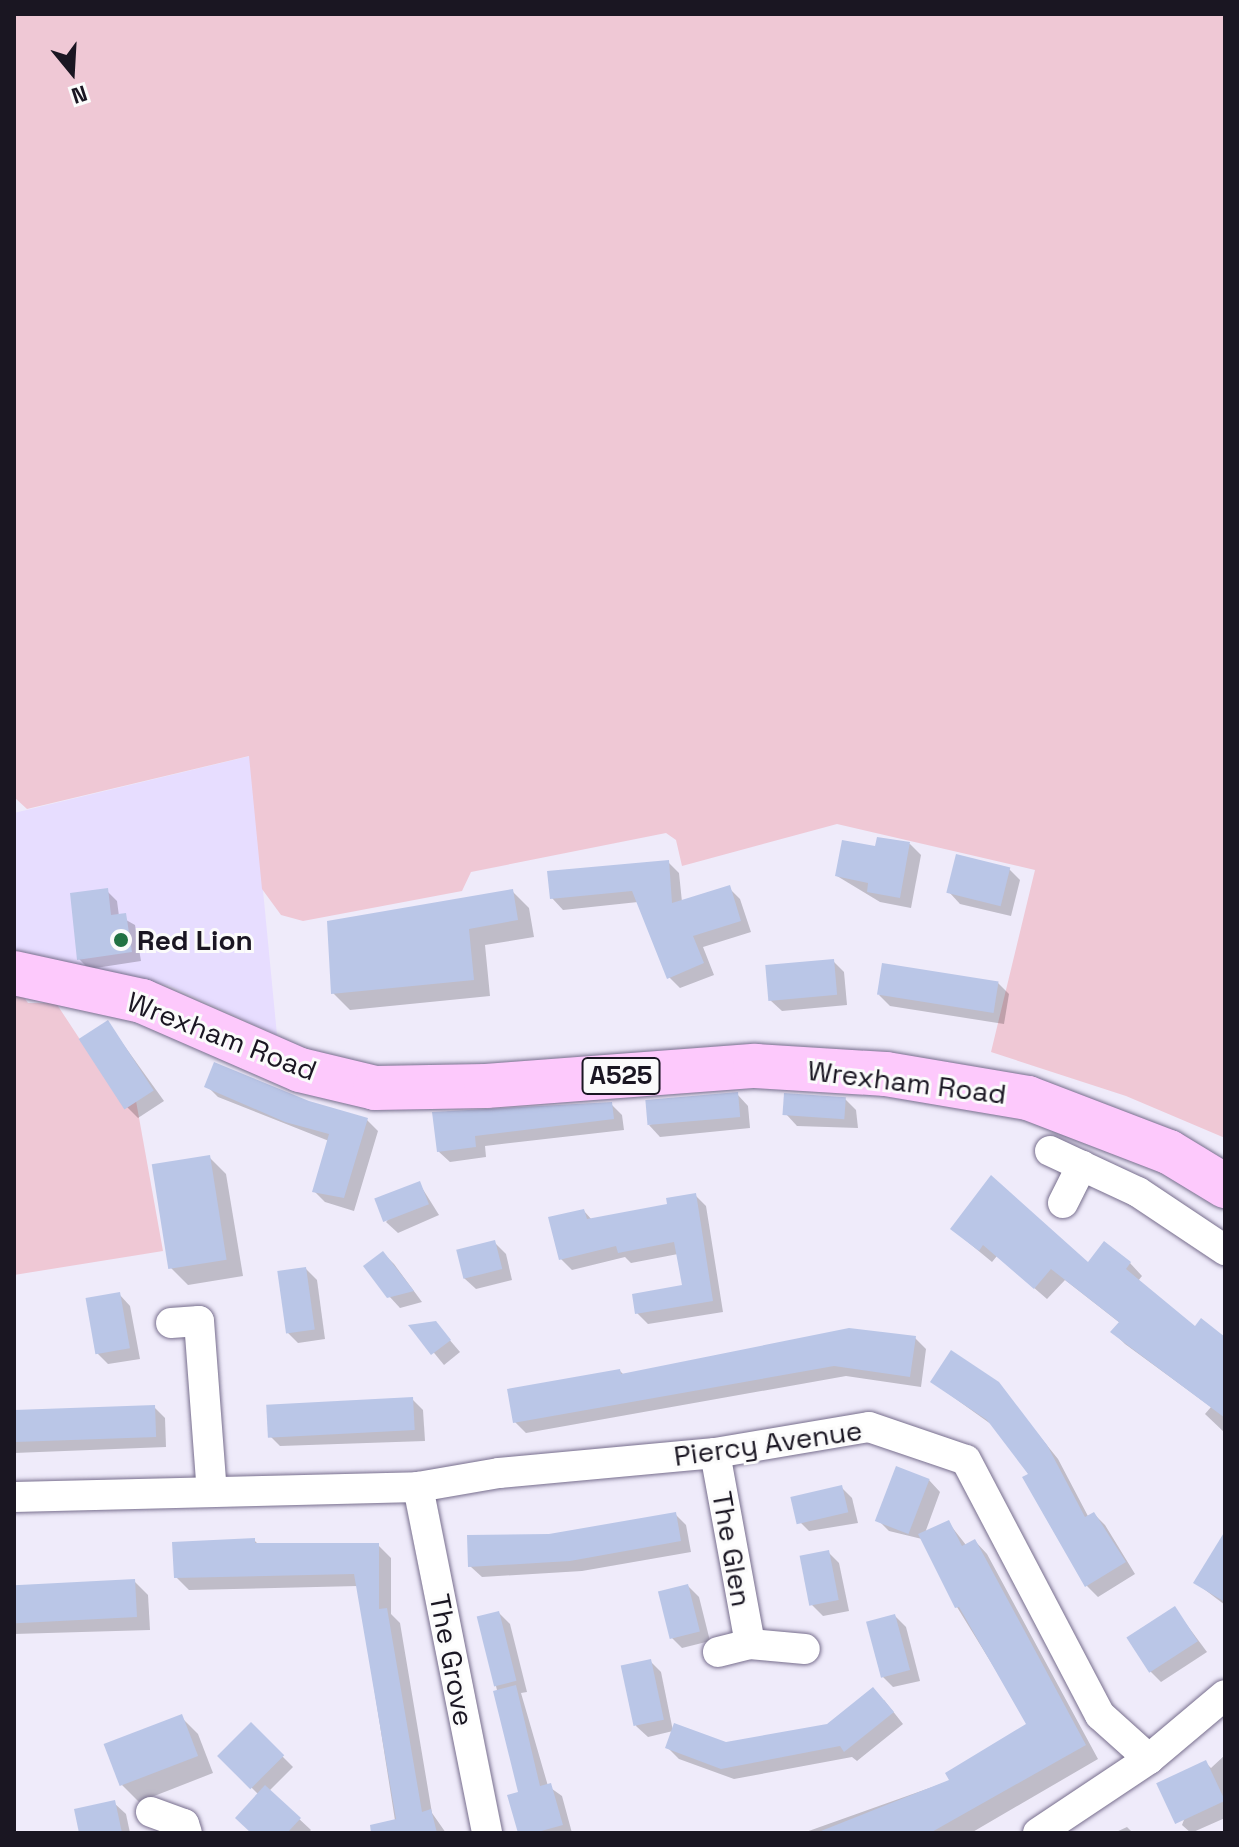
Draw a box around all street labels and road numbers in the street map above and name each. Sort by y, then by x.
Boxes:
street label: Wrexham Road [123,984,321,1088]
street label: Wrexham Road [806,1053,1008,1111]
road number: A525 [581,1054,661,1098]
street label: Piercy Avenue [671,1413,865,1473]
street label: The Glen [705,1489,759,1609]
street label: The Grove [423,1591,481,1729]

